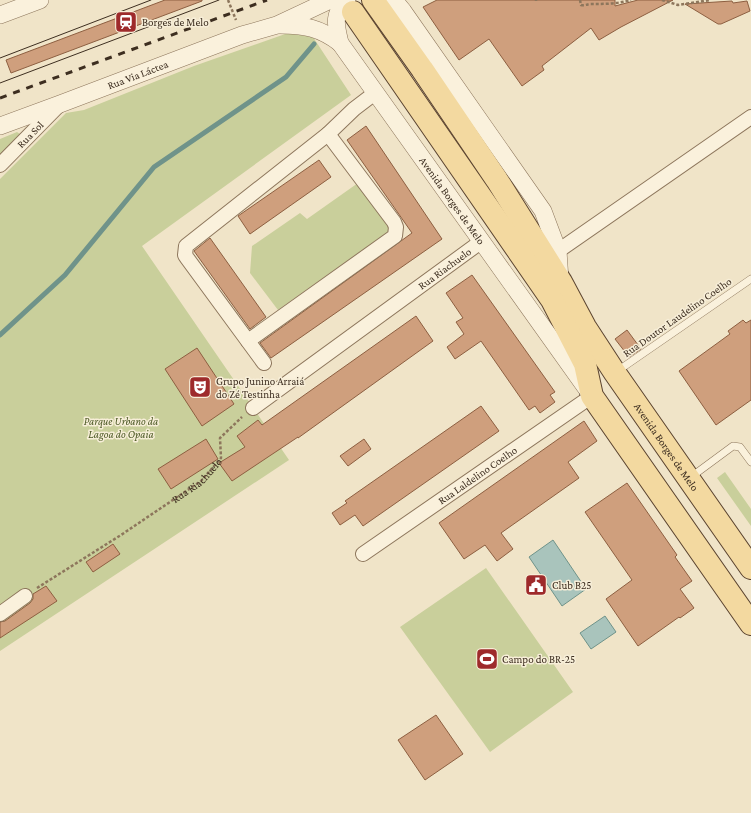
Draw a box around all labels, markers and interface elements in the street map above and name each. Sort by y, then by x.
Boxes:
station icon: Borges de Melo [113,9,139,35]
place label: Borges de Melo [142,16,209,29]
street label: Rua Via Láctea [106,58,170,91]
street label: Rua Sol [14,118,46,150]
street label: Avenida Borges de Melo [417,155,488,247]
street label: Rua Riachuelo [416,245,474,292]
street label: Rua Doutor Laudelino Coelho [620,275,734,359]
theatre icon: Grupo Junino Arraiá do Zé Testinha [187,374,213,400]
place label: Grupo Junino Arraiá do Zé Testinha [216,375,304,400]
street label: Avenida Borges de Melo [632,401,702,494]
park label: Parque Urbano da Lagoa do Opaia [84,415,158,441]
street label: Rua Laldelino Coelho [436,443,520,507]
street label: Rua Riachuelo [169,455,225,505]
public building icon: Club B25 [523,572,549,598]
place label: Club B25 [552,579,591,591]
sports icon: Campo do BR-25 [474,646,500,672]
place label: Campo do BR-25 [502,653,575,666]

